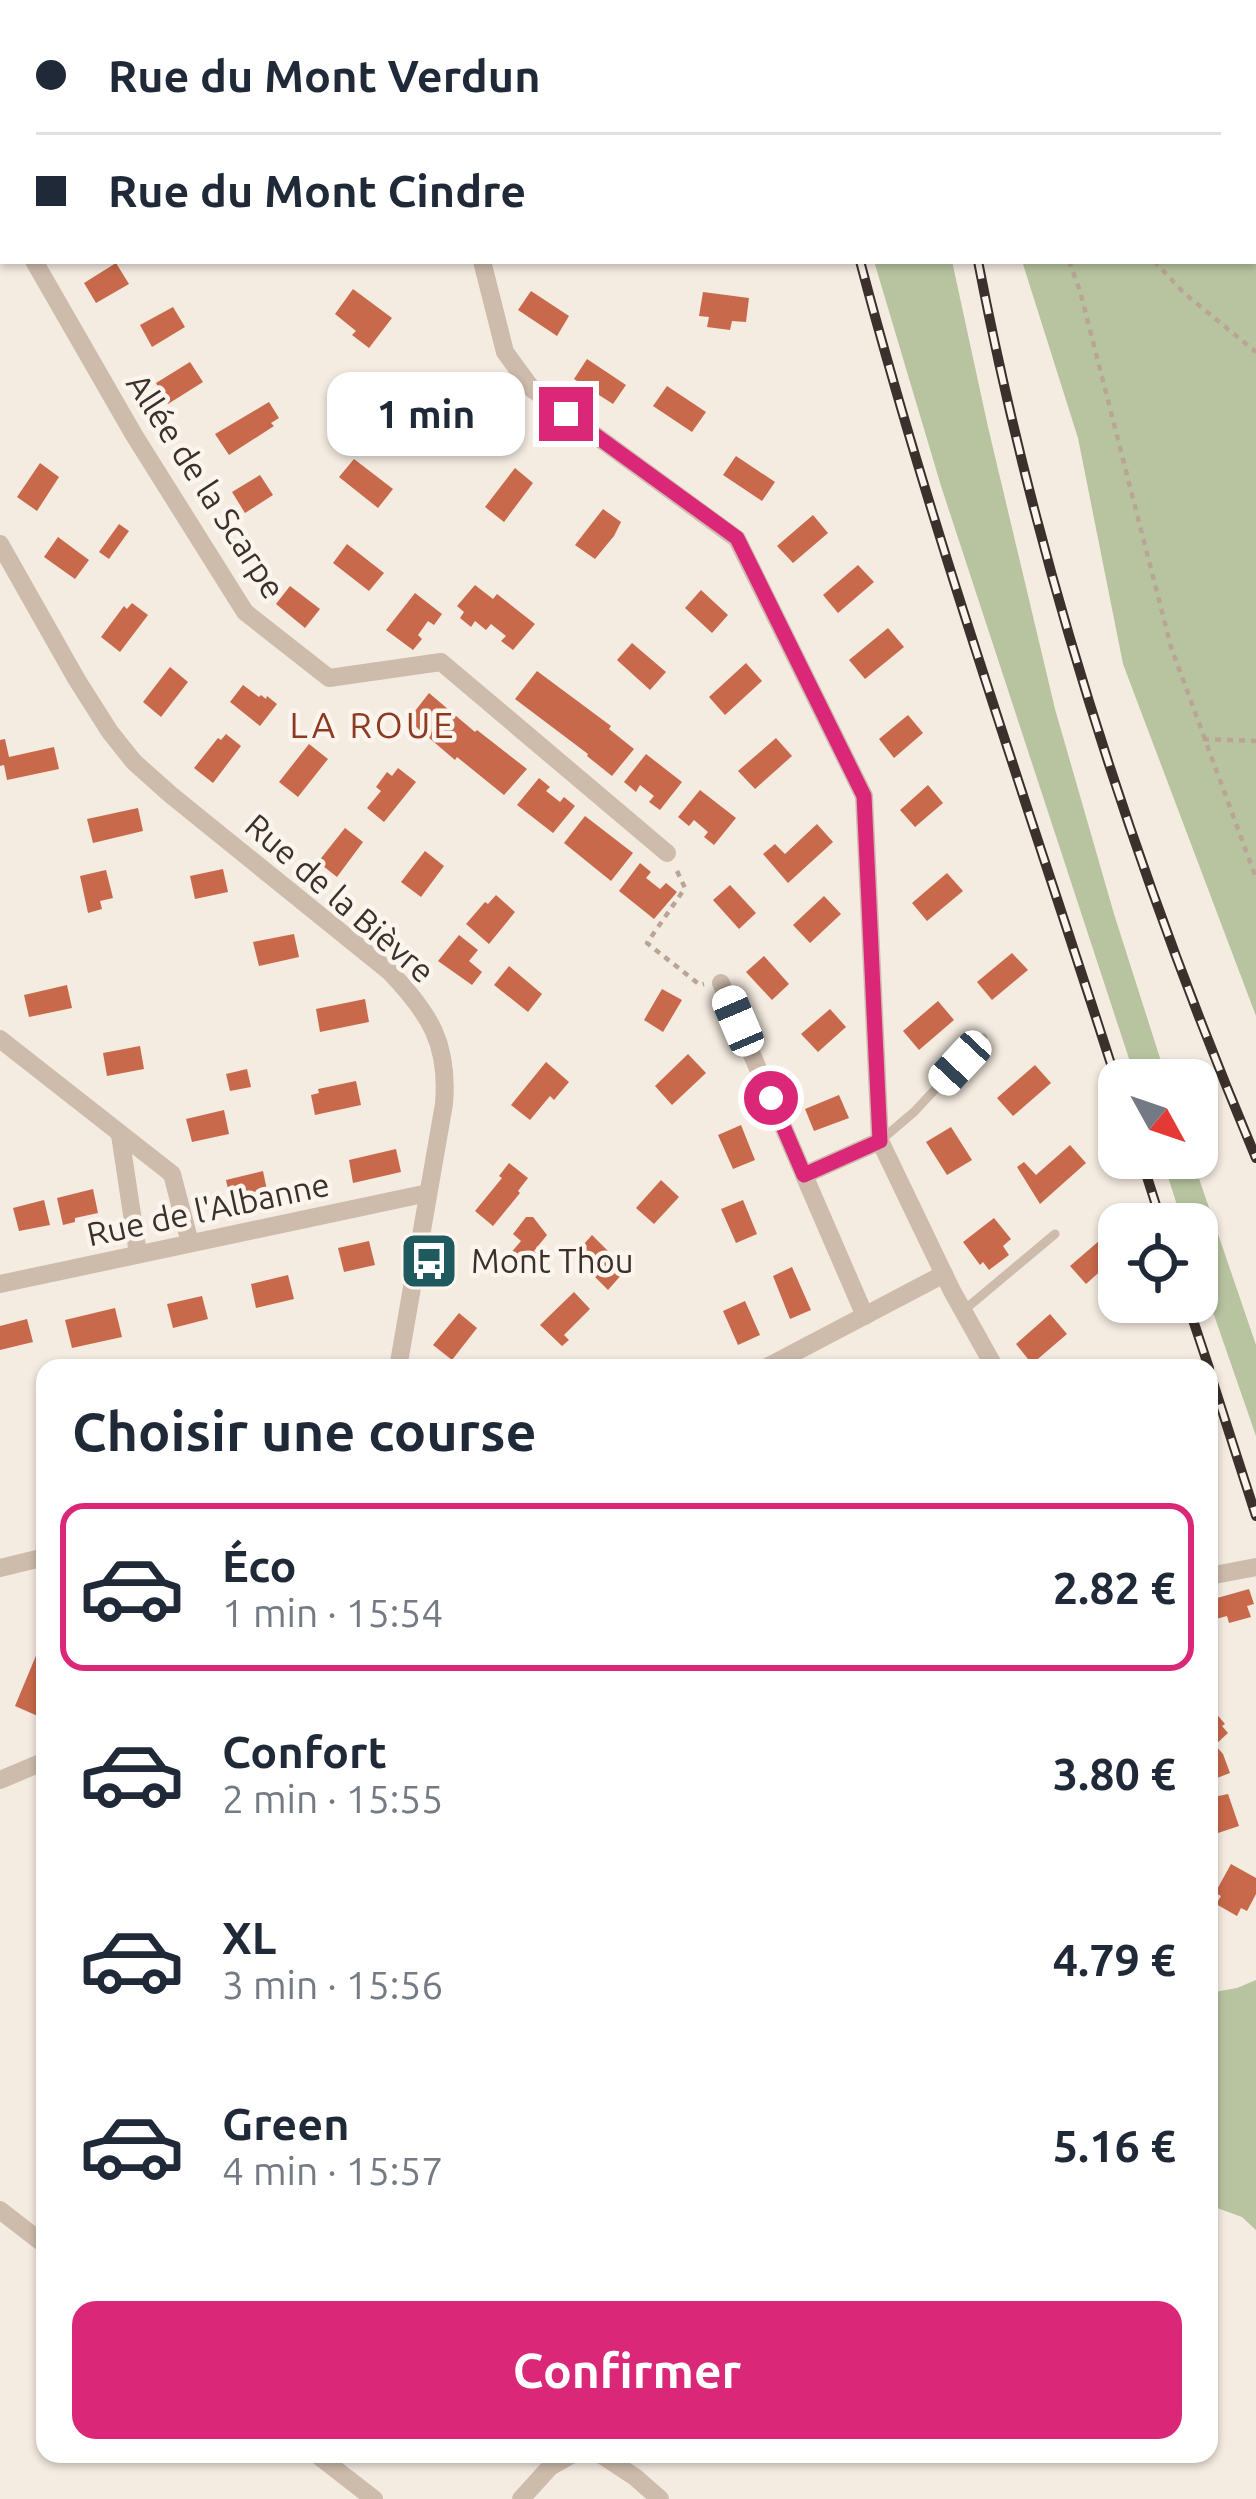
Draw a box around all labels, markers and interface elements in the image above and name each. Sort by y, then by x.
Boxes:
text: Rue du Mont Verdun [108,50,540,101]
text: Rue du Mont Cindre [108,165,526,216]
street label: Allée de la Scarpe [120,366,293,605]
callout: 1 min [326,372,524,456]
route end [539,387,593,441]
text: 1 min [377,392,475,435]
district label: LA ROUE [289,704,457,745]
street label: Rue de la Bièvre [239,806,442,989]
car [707,981,769,1061]
car [922,1024,998,1102]
north arrow [1098,1059,1218,1179]
map controls [1098,1059,1218,1323]
route start [744,1071,798,1125]
street label: Rue de l'Albanne [83,1165,333,1252]
button: locate [1098,1203,1218,1323]
bus stop icon: Mont Thou [398,1230,460,1292]
place label: Mont Thou [471,1242,634,1279]
text: Choisir une course [72,1401,537,1461]
icon: car [78,1533,186,1641]
text: Éco [222,1540,297,1591]
text: 2.82 € [1053,1562,1176,1613]
text: 1 min · 15:54 [222,1591,443,1634]
icon: car [78,1719,186,1827]
text: Confort [222,1726,387,1777]
text: 3.80 € [1053,1748,1176,1799]
text: 2 min · 15:55 [222,1777,443,1820]
icon: car [78,1905,186,2013]
text: XL [222,1912,276,1963]
text: 4.79 € [1053,1934,1176,1985]
text: 3 min · 15:56 [222,1963,443,2006]
icon: car [78,2091,186,2199]
text: Green [222,2098,349,2149]
text: 5.16 € [1053,2120,1176,2171]
text: 4 min · 15:57 [222,2149,443,2192]
button: Confirmer [72,2301,1182,2439]

